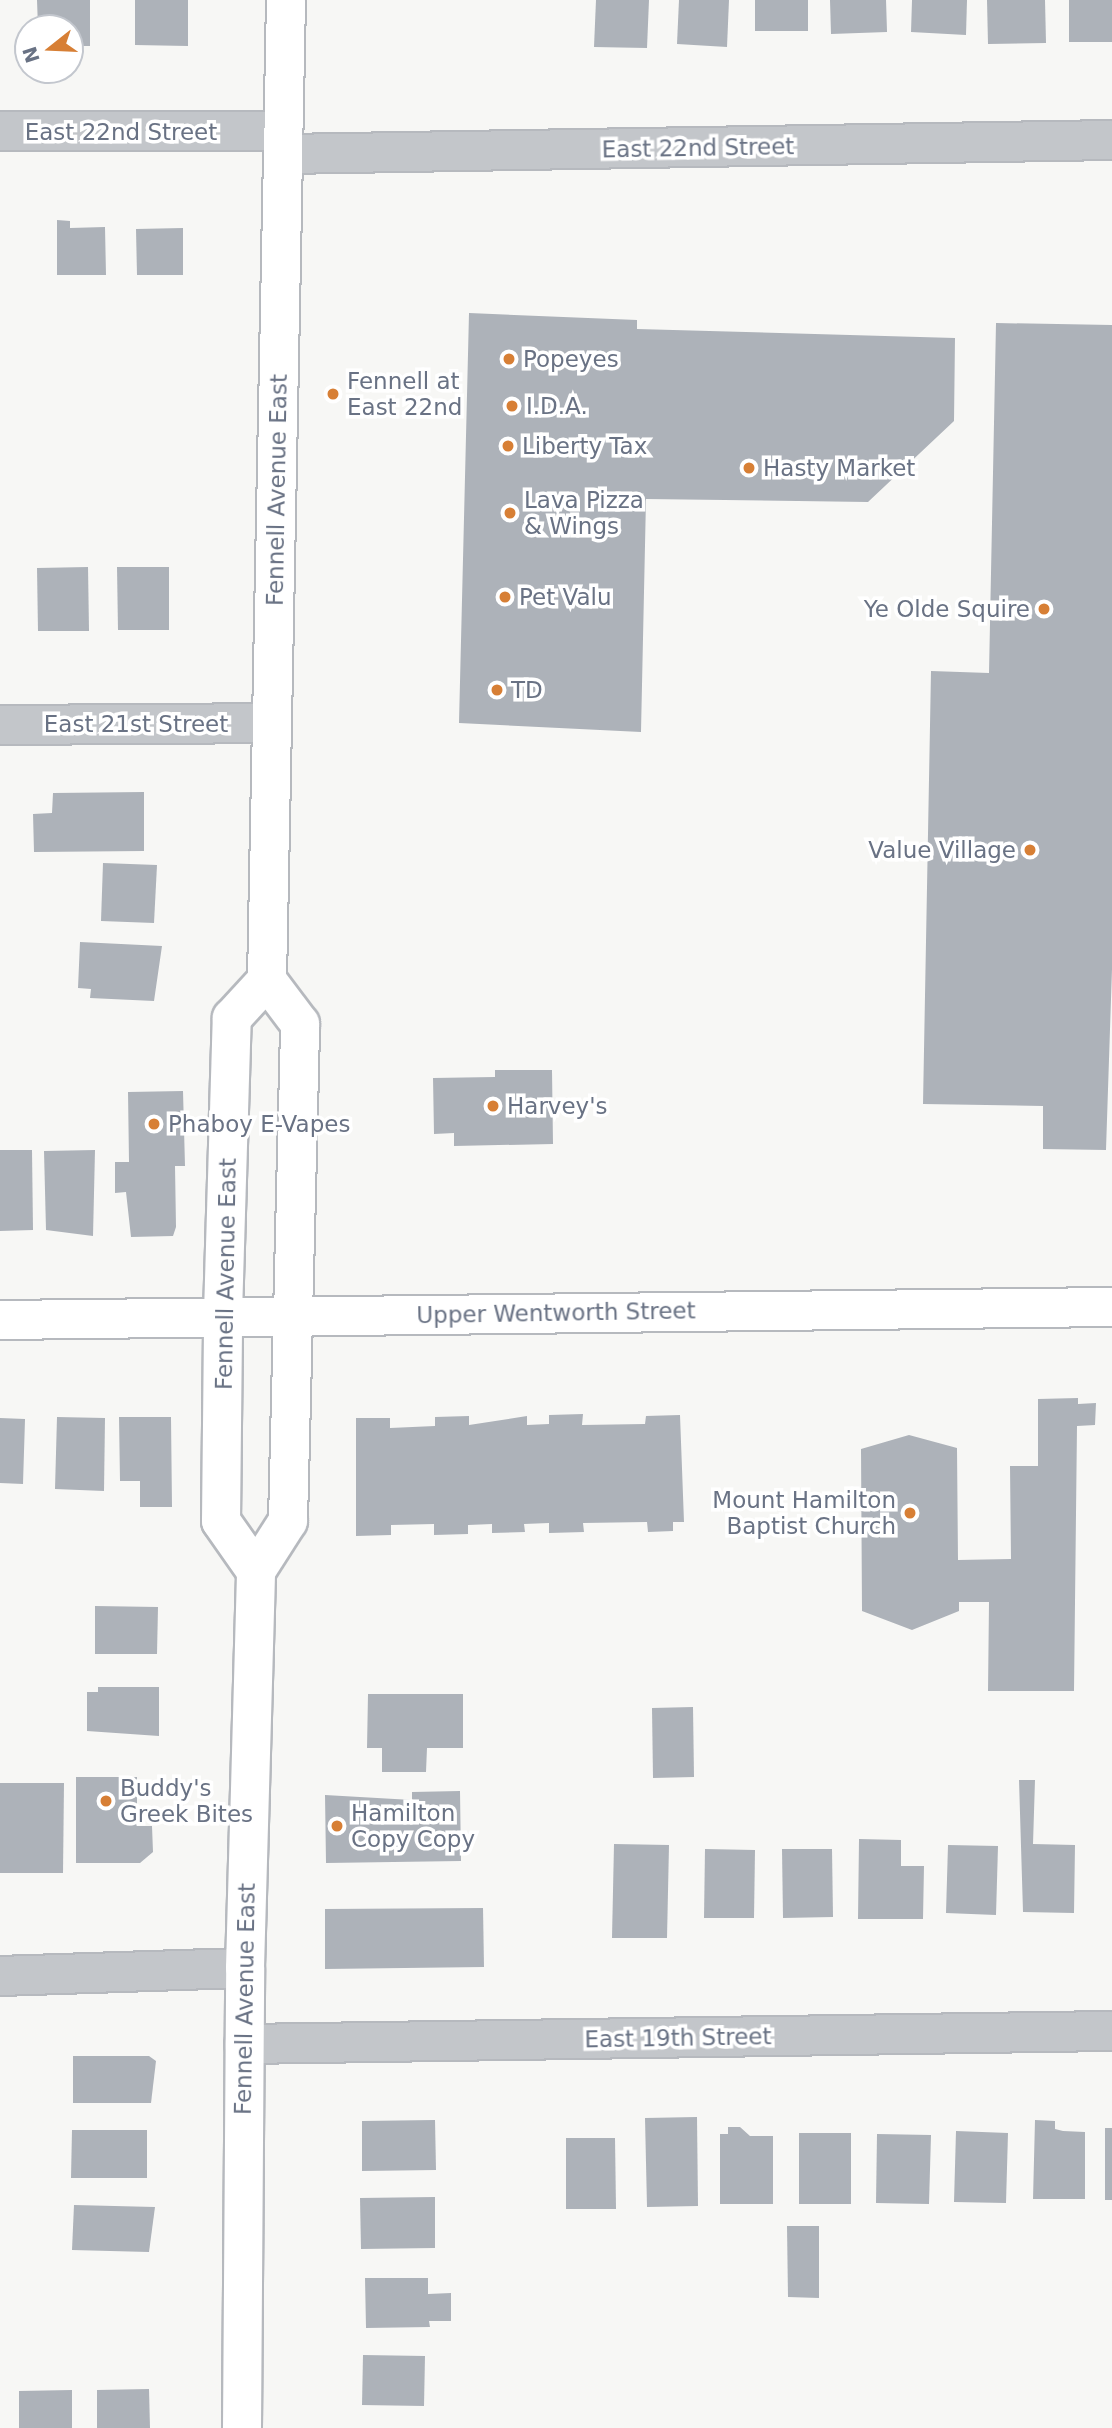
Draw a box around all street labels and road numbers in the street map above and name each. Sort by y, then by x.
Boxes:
street label: East 22nd Street [25,118,217,146]
street label: East 22nd Street [601,133,795,163]
street label: Fennell Avenue East [261,374,293,606]
street label: East 21st Street [44,710,228,738]
street label: Fennell Avenue East [210,1158,242,1390]
street label: Upper Wentworth Street [416,1297,696,1329]
street label: Fennell Avenue East [229,1883,261,2115]
street label: East 19th Street [584,2023,772,2053]

